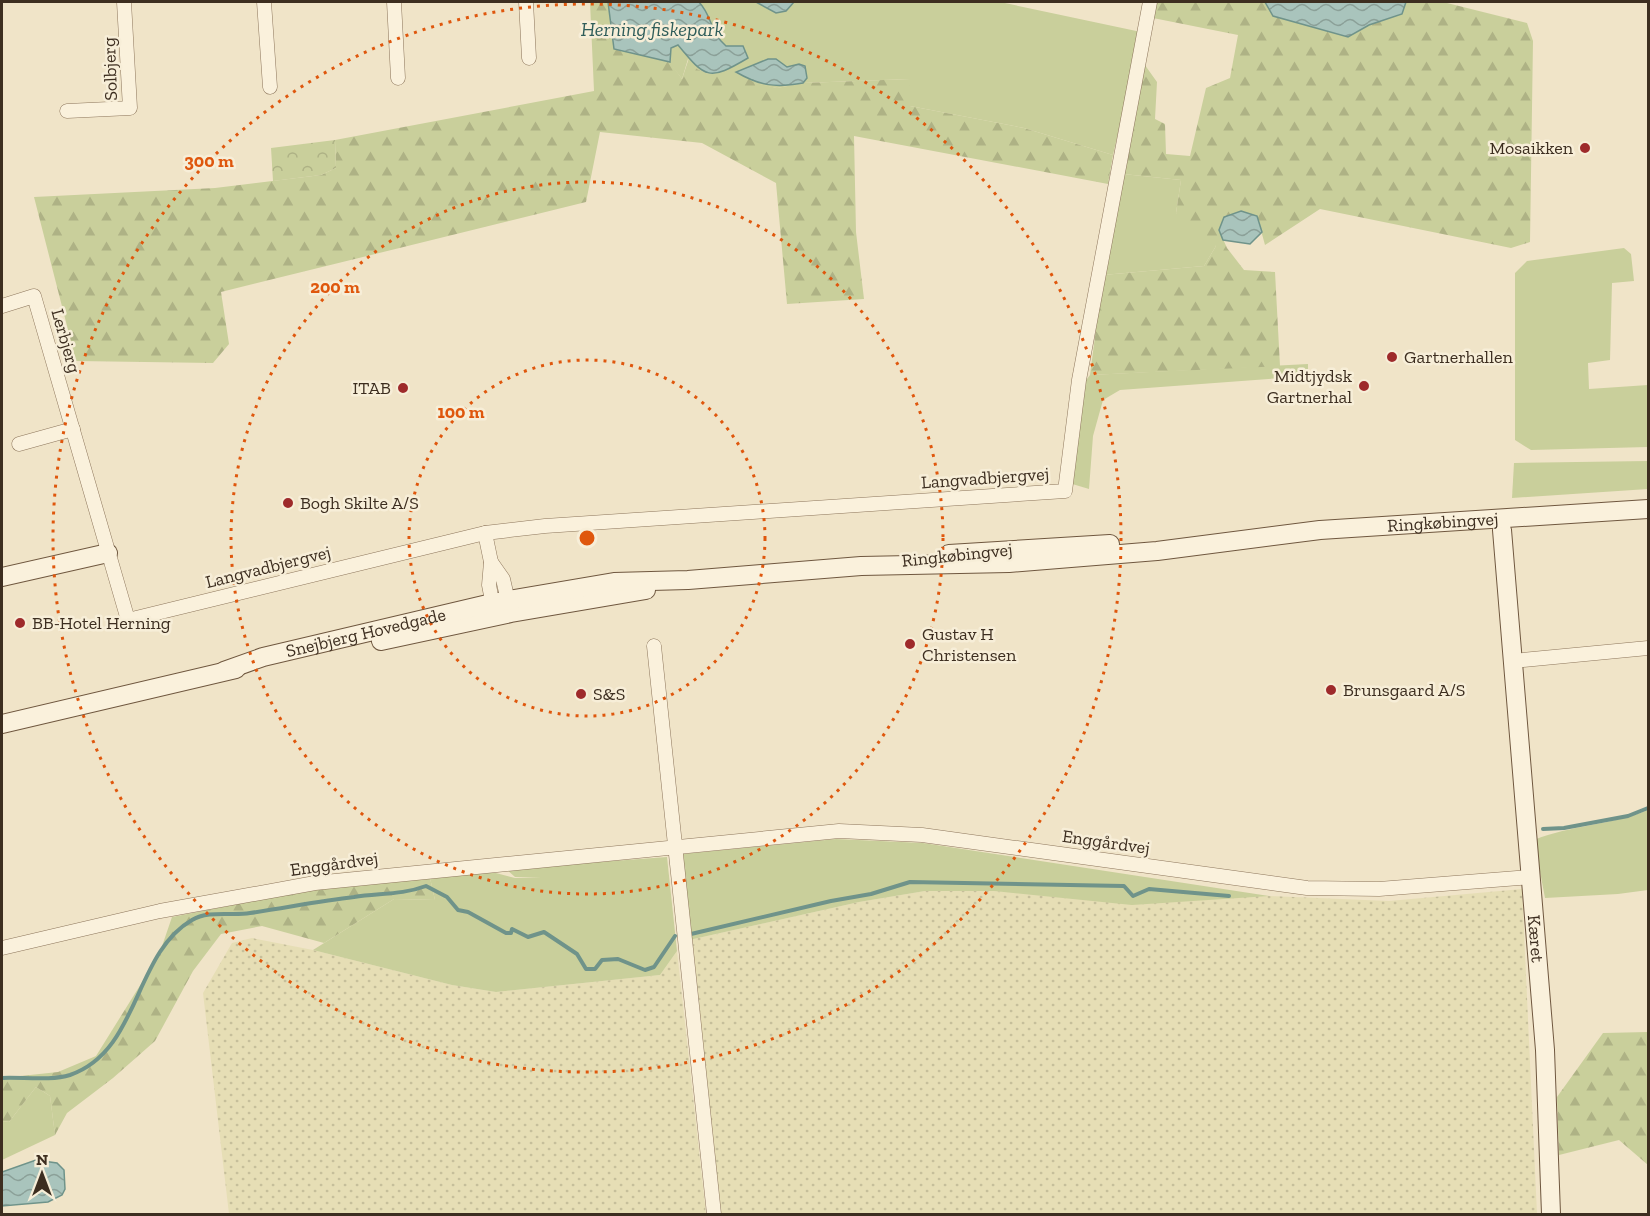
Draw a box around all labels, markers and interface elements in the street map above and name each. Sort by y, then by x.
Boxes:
water label: Herning fiskepark [581,17,723,41]
street label: Solbjerg [98,37,122,101]
place label: Mosaikken [1489,137,1574,159]
marker: Mosaikken [1578,141,1592,155]
text: 300 m [184,150,234,172]
text: 200 m [310,276,360,298]
street label: Lerbjerg [46,306,86,376]
place label: Gartnerhallen [1404,346,1513,368]
marker: Gartnerhallen [1385,350,1399,364]
place label: Midtjydsk Gartnerhal [1267,365,1353,408]
place label: ITAB [352,377,391,399]
marker: Midtjydsk Gartnerhal [1357,379,1371,393]
marker: ITAB [396,381,410,395]
text: 100 m [437,401,485,423]
street label: Langvadbjergvej [920,463,1050,493]
place label: Bogh Skilte A/S [300,492,419,514]
marker: Bogh Skilte A/S [281,496,295,510]
street label: Ringkøbingvej [1386,508,1499,537]
centre of rings [577,528,597,548]
street label: Ringkøbingvej [900,538,1014,572]
street label: Langvadbjergvej [203,541,333,593]
street label: Snejbjerg Hovedgade [284,603,448,662]
place label: BB-Hotel Herning [32,612,171,634]
marker: BB-Hotel Herning [13,616,27,630]
place label: Gustav H Christensen [922,623,1017,666]
marker: Gustav H Christensen [903,637,917,651]
place label: Brunsgaard A/S [1343,679,1465,701]
place label: S&S [593,683,625,705]
marker: Brunsgaard A/S [1324,683,1338,697]
marker: S&S [574,687,588,701]
street label: Enggårdvej [1061,825,1151,859]
street label: Enggårdvej [289,847,379,881]
street label: Kæret [1523,914,1549,964]
north arrow [12,1144,72,1204]
text: N [36,1150,48,1169]

